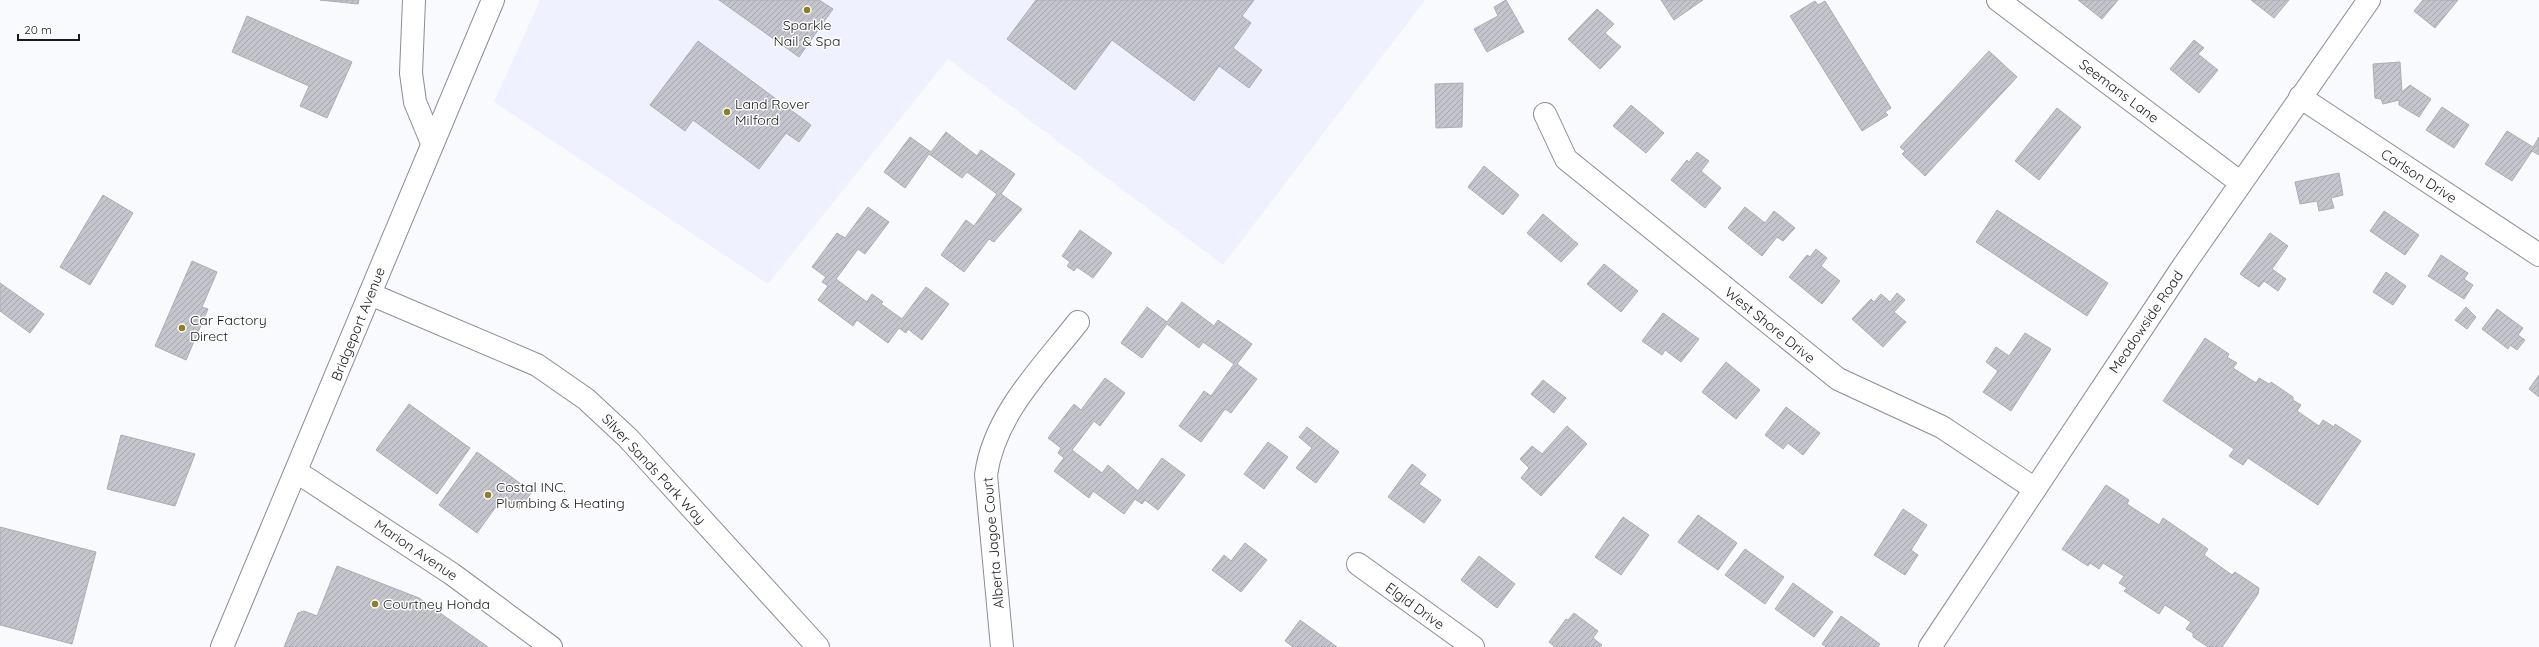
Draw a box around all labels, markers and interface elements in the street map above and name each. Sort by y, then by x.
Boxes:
marker: Sparkle Nail & Spa [802,5,812,15]
scale bar [18,16,79,42]
place label: Sparkle Nail & Spa [774,16,840,50]
text: 20 m [24,22,52,37]
street label: Seemans Lane [2076,55,2163,127]
place label: Land Rover Milford [735,95,810,129]
marker: Land Rover Milford [722,107,732,117]
street label: Carlson Drive [2378,145,2460,207]
street label: Bridgeport Avenue [327,264,389,384]
street label: Meadowside Road [2105,267,2187,377]
street label: West Shore Drive [1721,283,1819,367]
place label: Car Factory Direct [190,311,267,345]
marker: Car Factory Direct [177,323,187,333]
street label: Silver Sands Park Way [598,410,710,528]
street label: Alberta Jagoe Court [978,476,1008,610]
place label: Costal INC. Plumbing & Heating [496,478,625,512]
marker: Costal INC. Plumbing & Heating [483,490,493,500]
street label: Marion Avenue [371,516,461,585]
street label: Elgid Drive [1382,579,1448,634]
place label: Courtney Honda [383,595,490,613]
marker: Courtney Honda [370,599,380,609]

